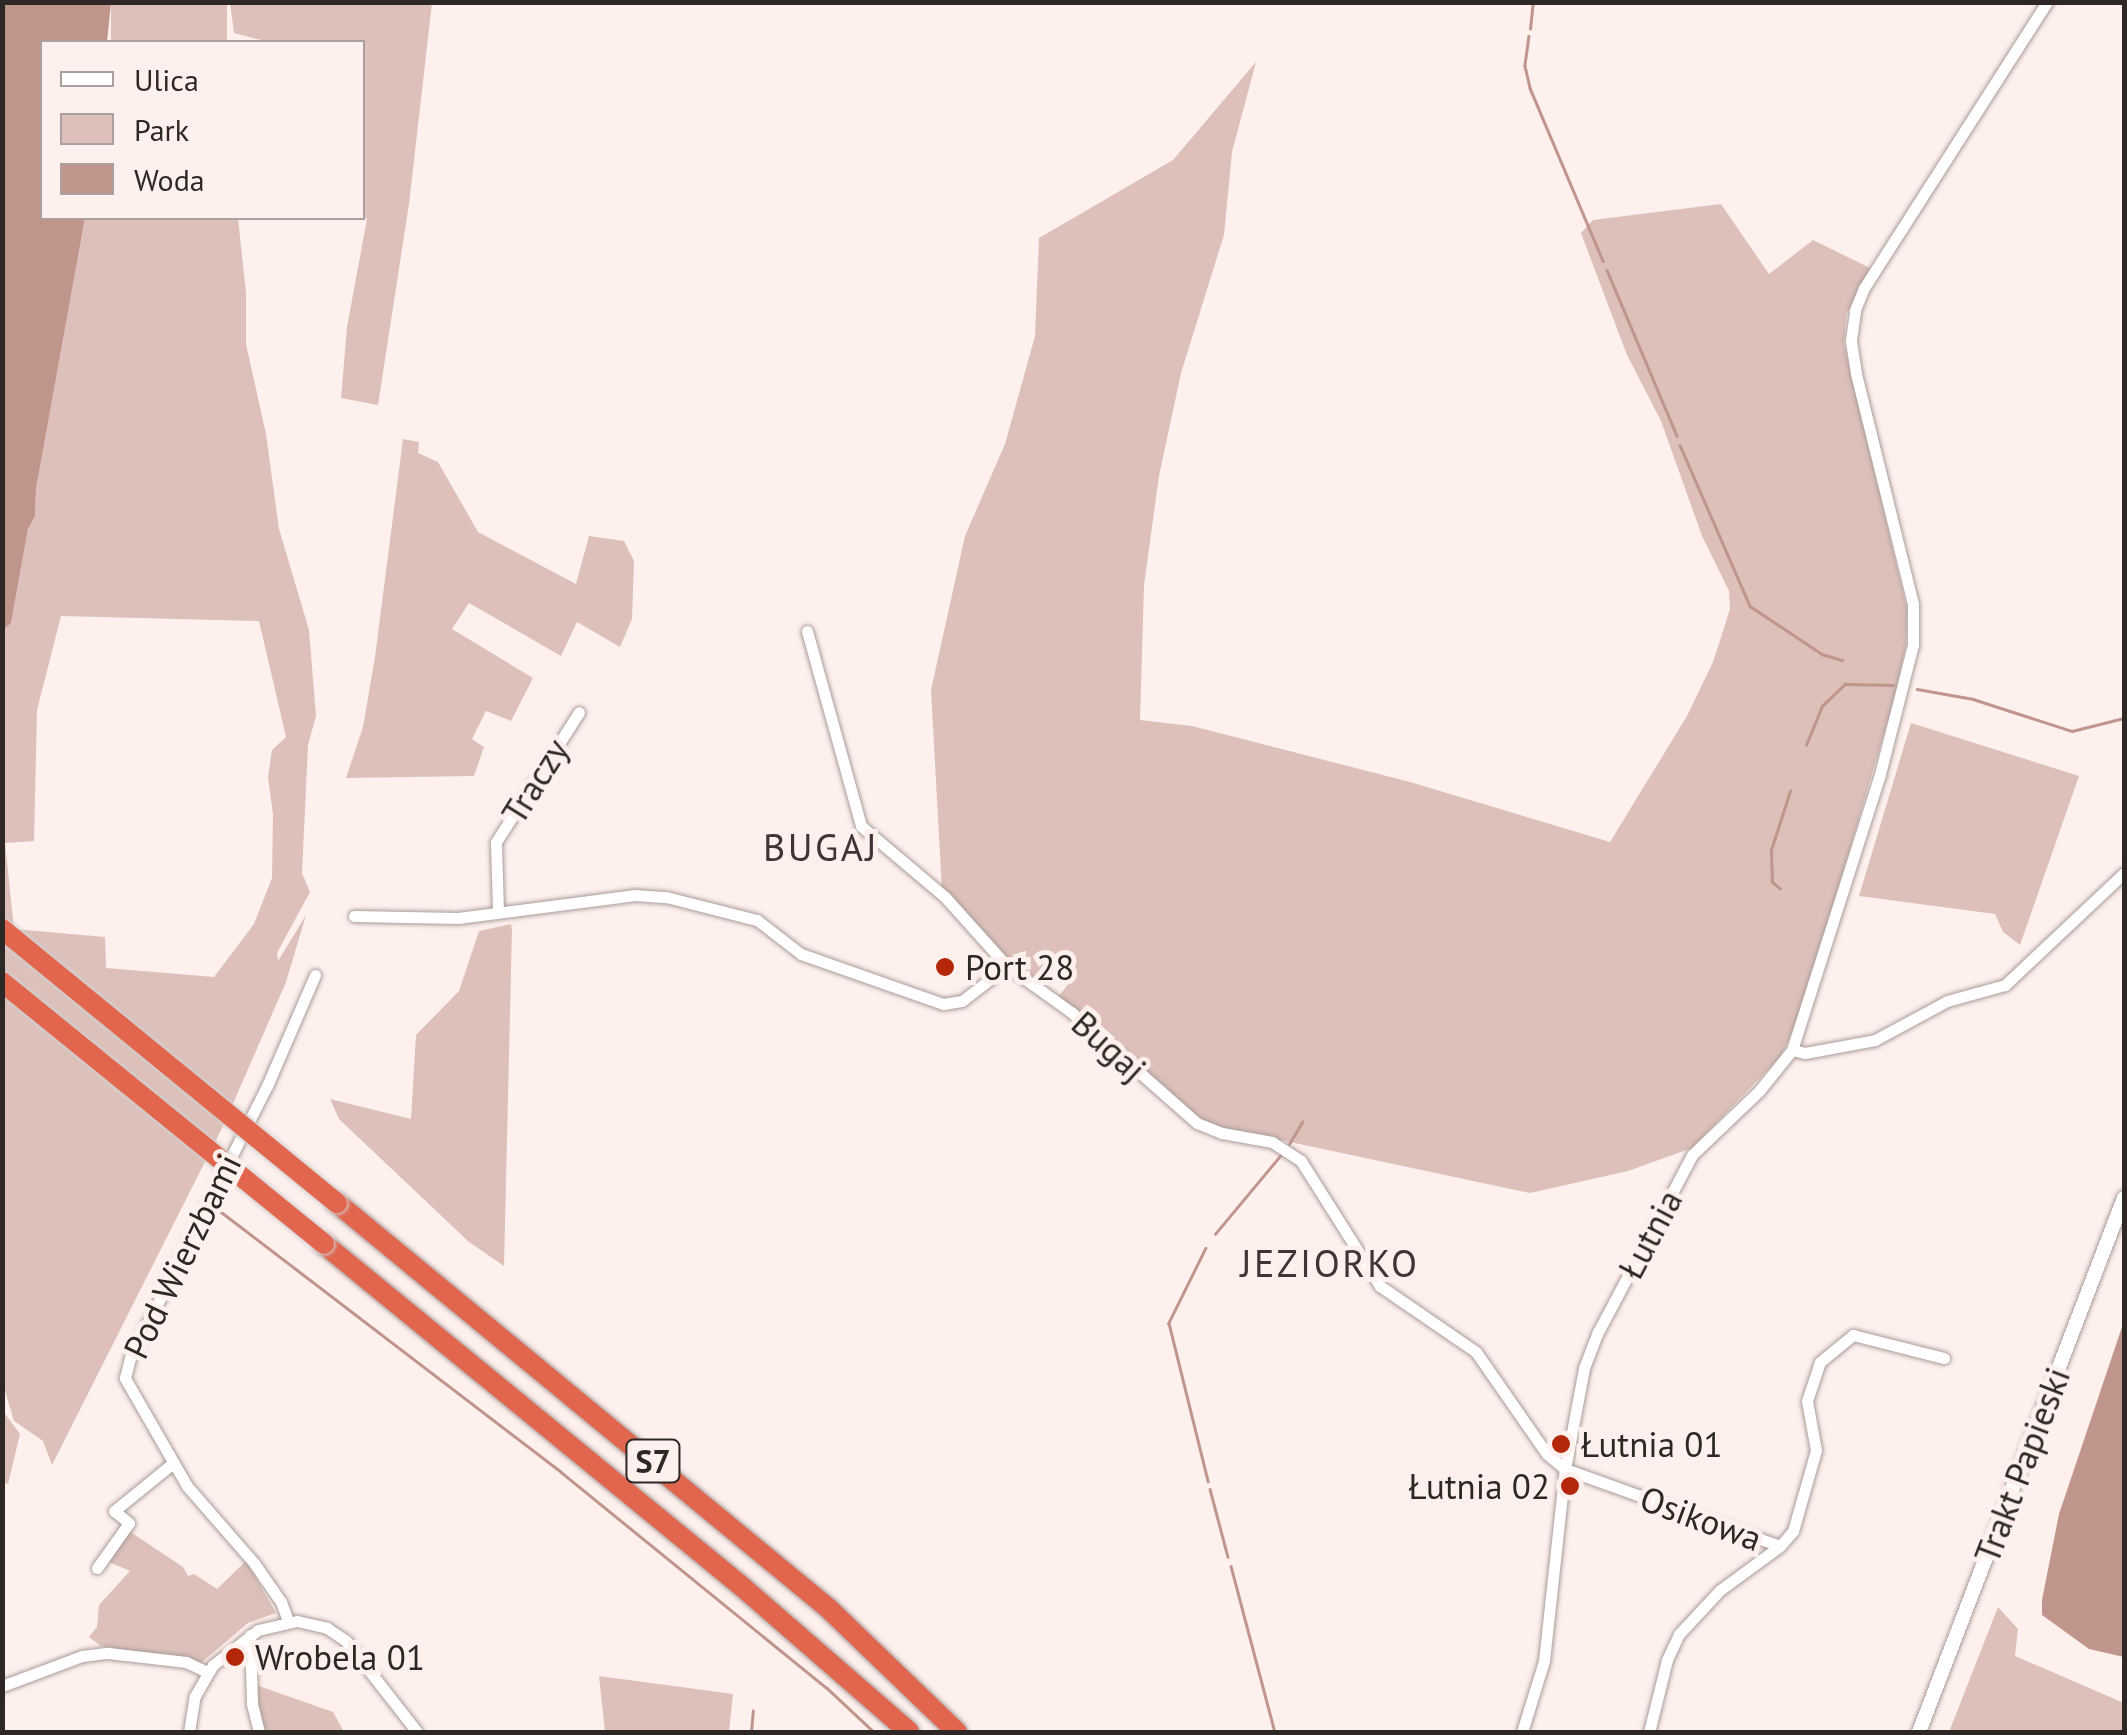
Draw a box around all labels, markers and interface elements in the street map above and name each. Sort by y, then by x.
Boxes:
legend [40,40,365,220]
text: Ulica [134,60,199,99]
text: Park [134,110,189,149]
text: Woda [134,160,205,199]
street label: Traczy [493,731,577,831]
district label: BUGAJ [763,824,879,870]
place label: Port 28 [965,946,1074,988]
marker: Port 28 [934,956,956,978]
street label: Bugaj [1063,1002,1155,1090]
street label: Pod Wierzbami [114,1147,250,1365]
street label: Łutnia [1609,1183,1691,1285]
district label: JEZIORKO [1240,1240,1420,1286]
street label: Trakt Papieski [1966,1361,2078,1569]
place label: Łutnia 01 [1581,1423,1723,1465]
marker: Łutnia 01 [1550,1433,1572,1455]
road number: S7 [623,1434,683,1488]
place label: Łutnia 02 [1408,1465,1550,1507]
marker: Łutnia 02 [1559,1475,1581,1497]
street label: Osikowa [1635,1477,1767,1559]
place label: Wrobela 01 [255,1636,425,1678]
marker: Wrobela 01 [224,1646,246,1668]

